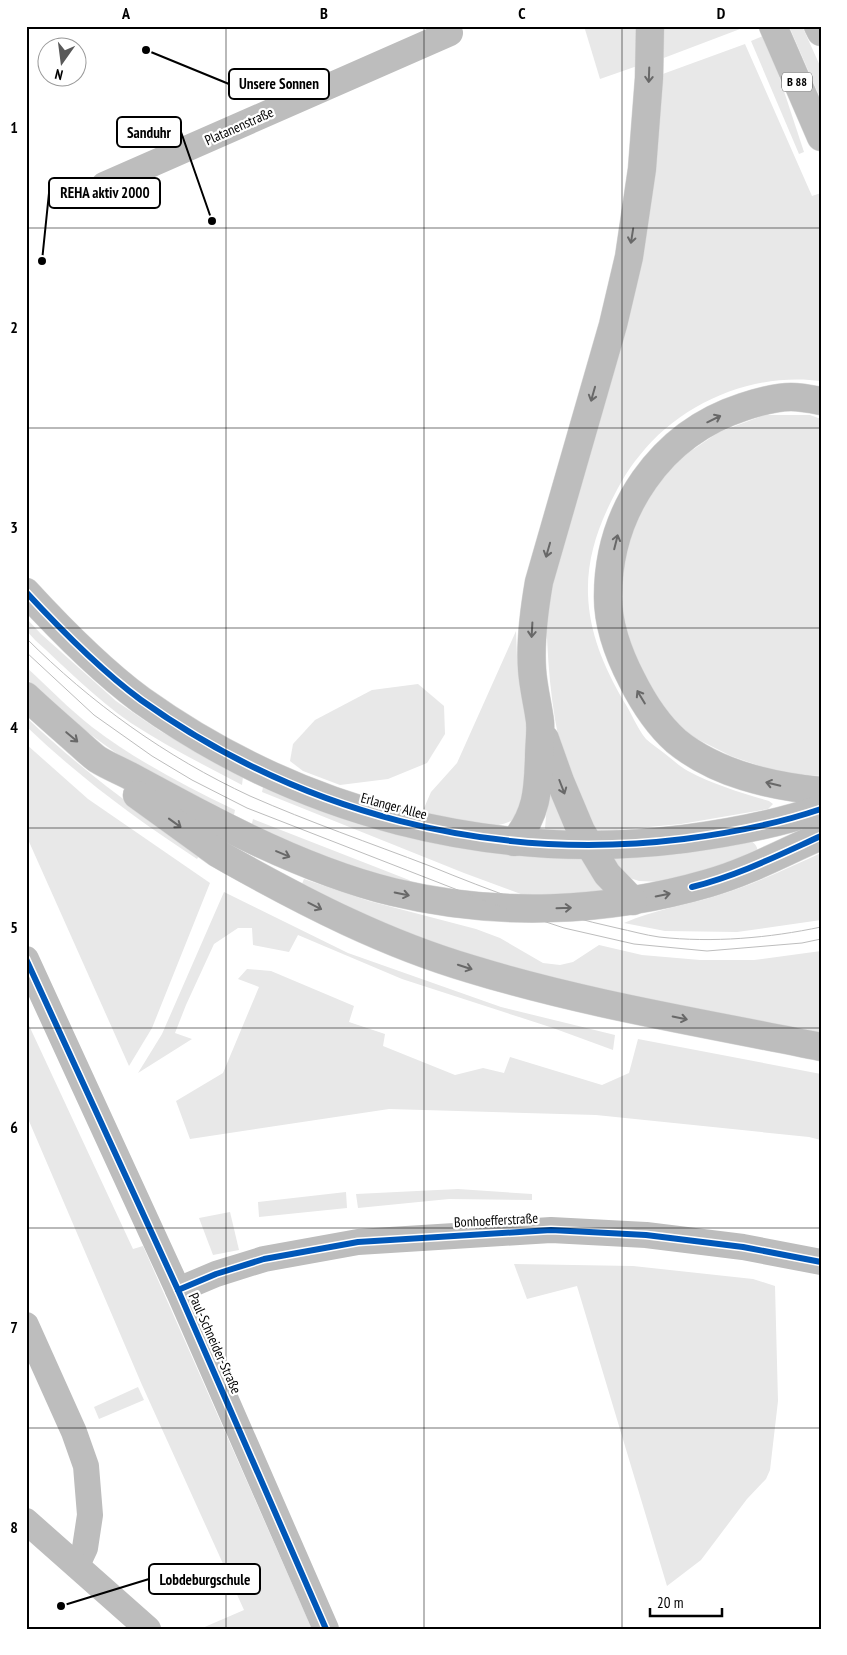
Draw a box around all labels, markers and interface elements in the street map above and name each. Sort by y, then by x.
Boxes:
text: A [121,3,131,23]
text: B [320,3,328,23]
text: C [518,3,526,23]
text: D [717,3,726,23]
north arrow [38,38,88,88]
text: N [53,65,65,84]
one-way arrow [645,67,654,83]
callout: Unsere Sonnen [229,69,329,99]
road number: B 88 [782,72,812,91]
text: Unsere Sonnen [239,74,319,93]
street label: Platanenstraße [202,103,276,149]
text: 1 [10,117,18,137]
callout: Sanduhr [117,117,181,147]
text: Sanduhr [127,123,172,142]
callout: REHA aktiv 2000 [49,178,160,208]
text: REHA aktiv 2000 [60,183,150,202]
one-way arrow [626,228,636,244]
text: 2 [10,317,18,337]
one-way arrow [588,386,597,402]
one-way arrow [706,414,721,423]
text: 3 [10,517,18,537]
one-way arrow [612,534,621,550]
one-way arrow [543,542,552,558]
one-way arrow [528,622,537,638]
one-way arrow [636,691,646,705]
text: 4 [10,717,18,737]
one-way arrow [65,731,78,743]
one-way arrow [559,779,568,794]
one-way arrow [765,779,781,788]
street label: Erlanger Allee [359,789,429,824]
one-way arrow [168,818,181,829]
one-way arrow [275,849,290,859]
one-way arrow [394,890,410,899]
one-way arrow [654,890,670,899]
one-way arrow [307,901,322,911]
one-way arrow [556,903,572,913]
text: 5 [10,917,18,937]
one-way arrow [457,963,473,973]
one-way arrow [671,1014,687,1024]
text: 6 [10,1117,18,1137]
street label: Bonhoefferstraße [454,1209,539,1231]
street label: Paul-Schneider-Straße [185,1290,245,1397]
text: 7 [10,1317,18,1337]
text: 8 [10,1517,18,1537]
callout: Lobdeburgschule [149,1564,260,1594]
text: Lobdeburgschule [160,1570,250,1589]
scale bar [650,1585,722,1617]
text: 20 m [657,1593,683,1612]

